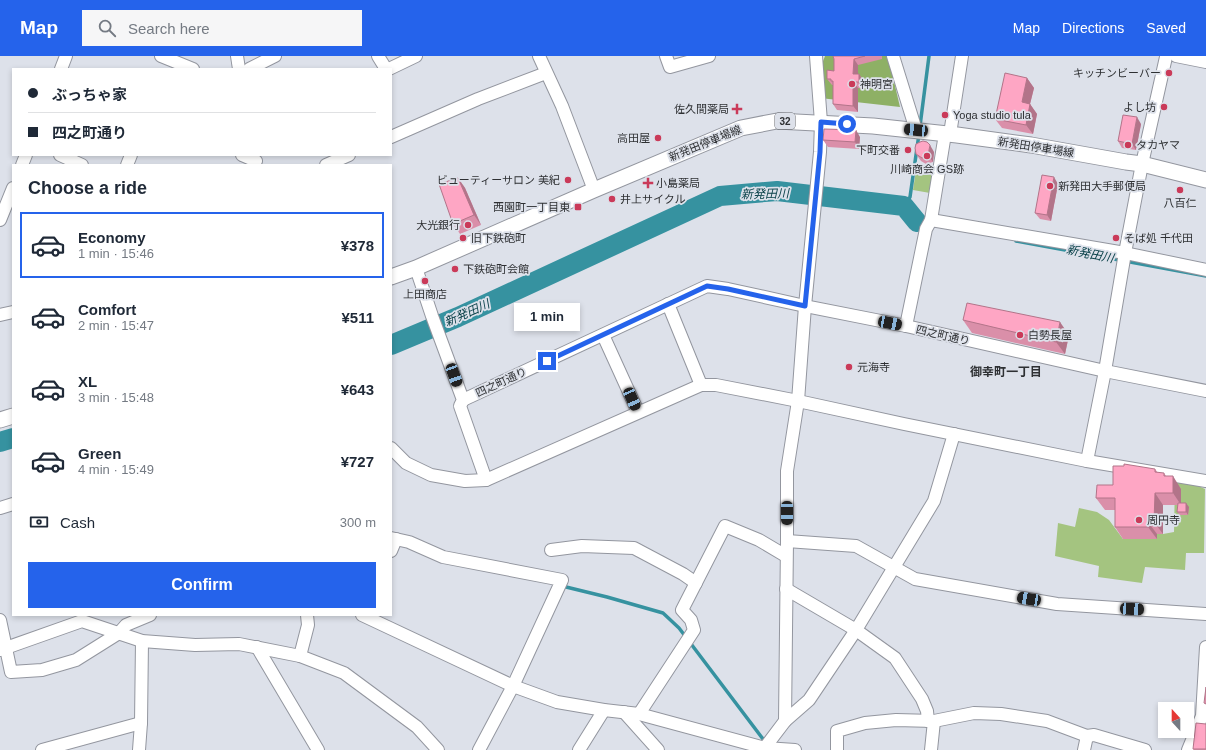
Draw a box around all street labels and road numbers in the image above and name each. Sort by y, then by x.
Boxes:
road number: 32 [775,113,795,129]
street label: 新発田停車場線 [667,123,743,163]
street label: 新発田停車場線 [997,135,1075,159]
street label: 四之町通り [915,323,971,347]
street label: 四之町通り [474,365,528,399]

